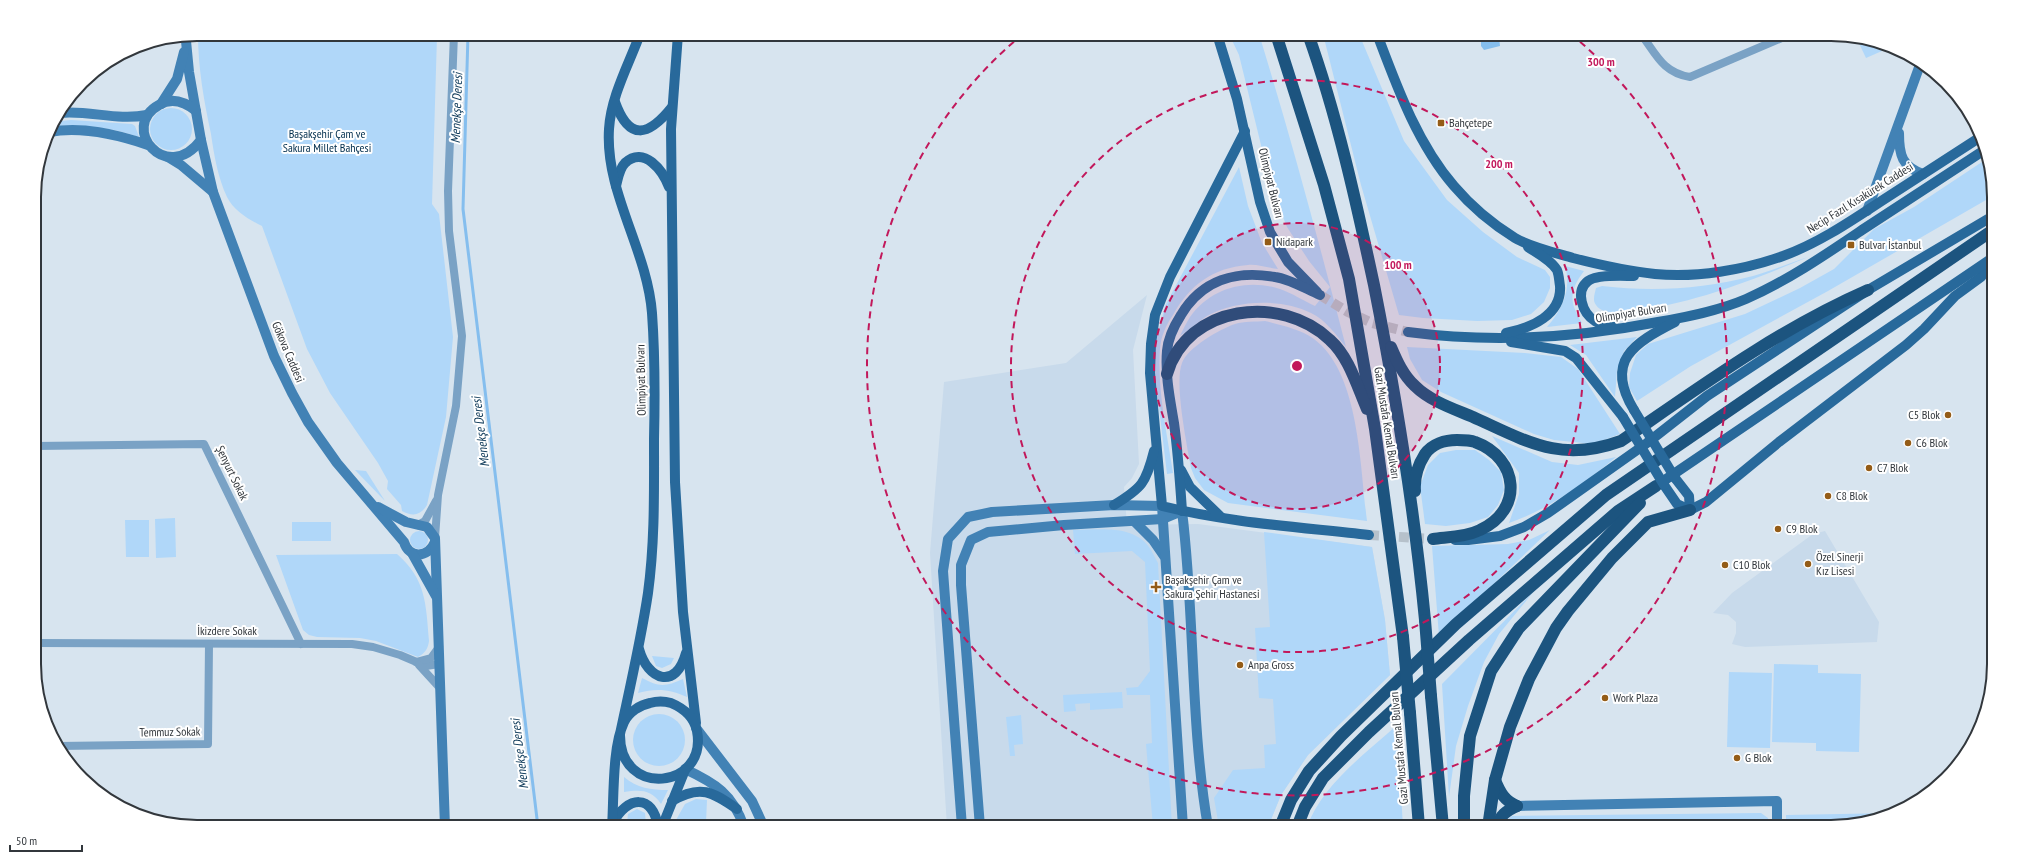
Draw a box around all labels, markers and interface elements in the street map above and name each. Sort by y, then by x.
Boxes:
text: 300 m [1587,54,1615,69]
water label: Menekşe Deresi [447,70,466,144]
place label: Bahçetepe [1449,115,1492,130]
marker: Bahçetepe [1436,118,1446,128]
park label: Başakşehir Çam ve Sakura Millet Bahçesi [283,126,371,155]
street label: Olimpiyat Bulvarı [1256,146,1287,220]
text: 200 m [1485,156,1513,171]
street label: Necip Fazıl Kısakürek Caddesi [1804,159,1916,236]
place label: Nidapark [1276,234,1313,249]
marker: Nidapark [1263,237,1273,247]
place label: Bulvar İstanbul [1859,237,1922,252]
marker: Bulvar İstanbul [1846,240,1856,250]
text: 100 m [1384,257,1412,272]
street label: Olimpiyat Bulvarı [1594,299,1668,326]
street label: Gökova Caddesi [269,319,308,385]
street label: Olimpiyat Bulvarı [632,344,649,416]
centre of rings [1290,359,1304,373]
street label: Gazi Mustafa Kemal Bulvarı [1371,366,1404,480]
water label: Menekşe Deresi [467,394,493,468]
place label: C5 Blok [1908,407,1940,422]
marker: C5 Blok [1943,410,1953,420]
place label: C6 Blok [1916,435,1948,450]
marker: C6 Blok [1903,438,1913,448]
street label: Şenyurt Sokak [213,443,252,503]
place label: C7 Blok [1877,460,1909,475]
marker: C7 Blok [1864,463,1874,473]
place label: C8 Blok [1836,488,1868,503]
marker: C8 Blok [1823,491,1833,501]
place label: C9 Blok [1786,521,1818,536]
marker: C9 Blok [1773,524,1783,534]
place label: Özel Sinerji Kız Lisesi [1816,549,1863,578]
place label: C10 Blok [1733,557,1770,572]
marker: Özel Sinerji Kız Lisesi [1803,559,1813,569]
marker: C10 Blok [1720,560,1730,570]
place label: Başakşehir Çam ve Sakura Şehir Hastanesi [1165,572,1260,601]
marker: Başakşehir Çam ve Sakura Şehir Hastanesi [1150,581,1162,593]
street label: İkizdere Sokak [197,623,257,638]
place label: Anpa Gross [1248,657,1294,672]
marker: Anpa Gross [1235,660,1245,670]
place label: Work Plaza [1613,690,1658,705]
street label: Gazi Mustafa Kemal Bulvarı [1386,691,1411,805]
marker: Work Plaza [1600,693,1610,703]
water label: Menekşe Deresi [506,716,532,790]
street label: Temmuz Sokak [139,723,201,740]
place label: G Blok [1745,750,1772,765]
marker: G Blok [1732,753,1742,763]
scale bar [10,827,82,853]
text: 50 m [16,833,37,848]

